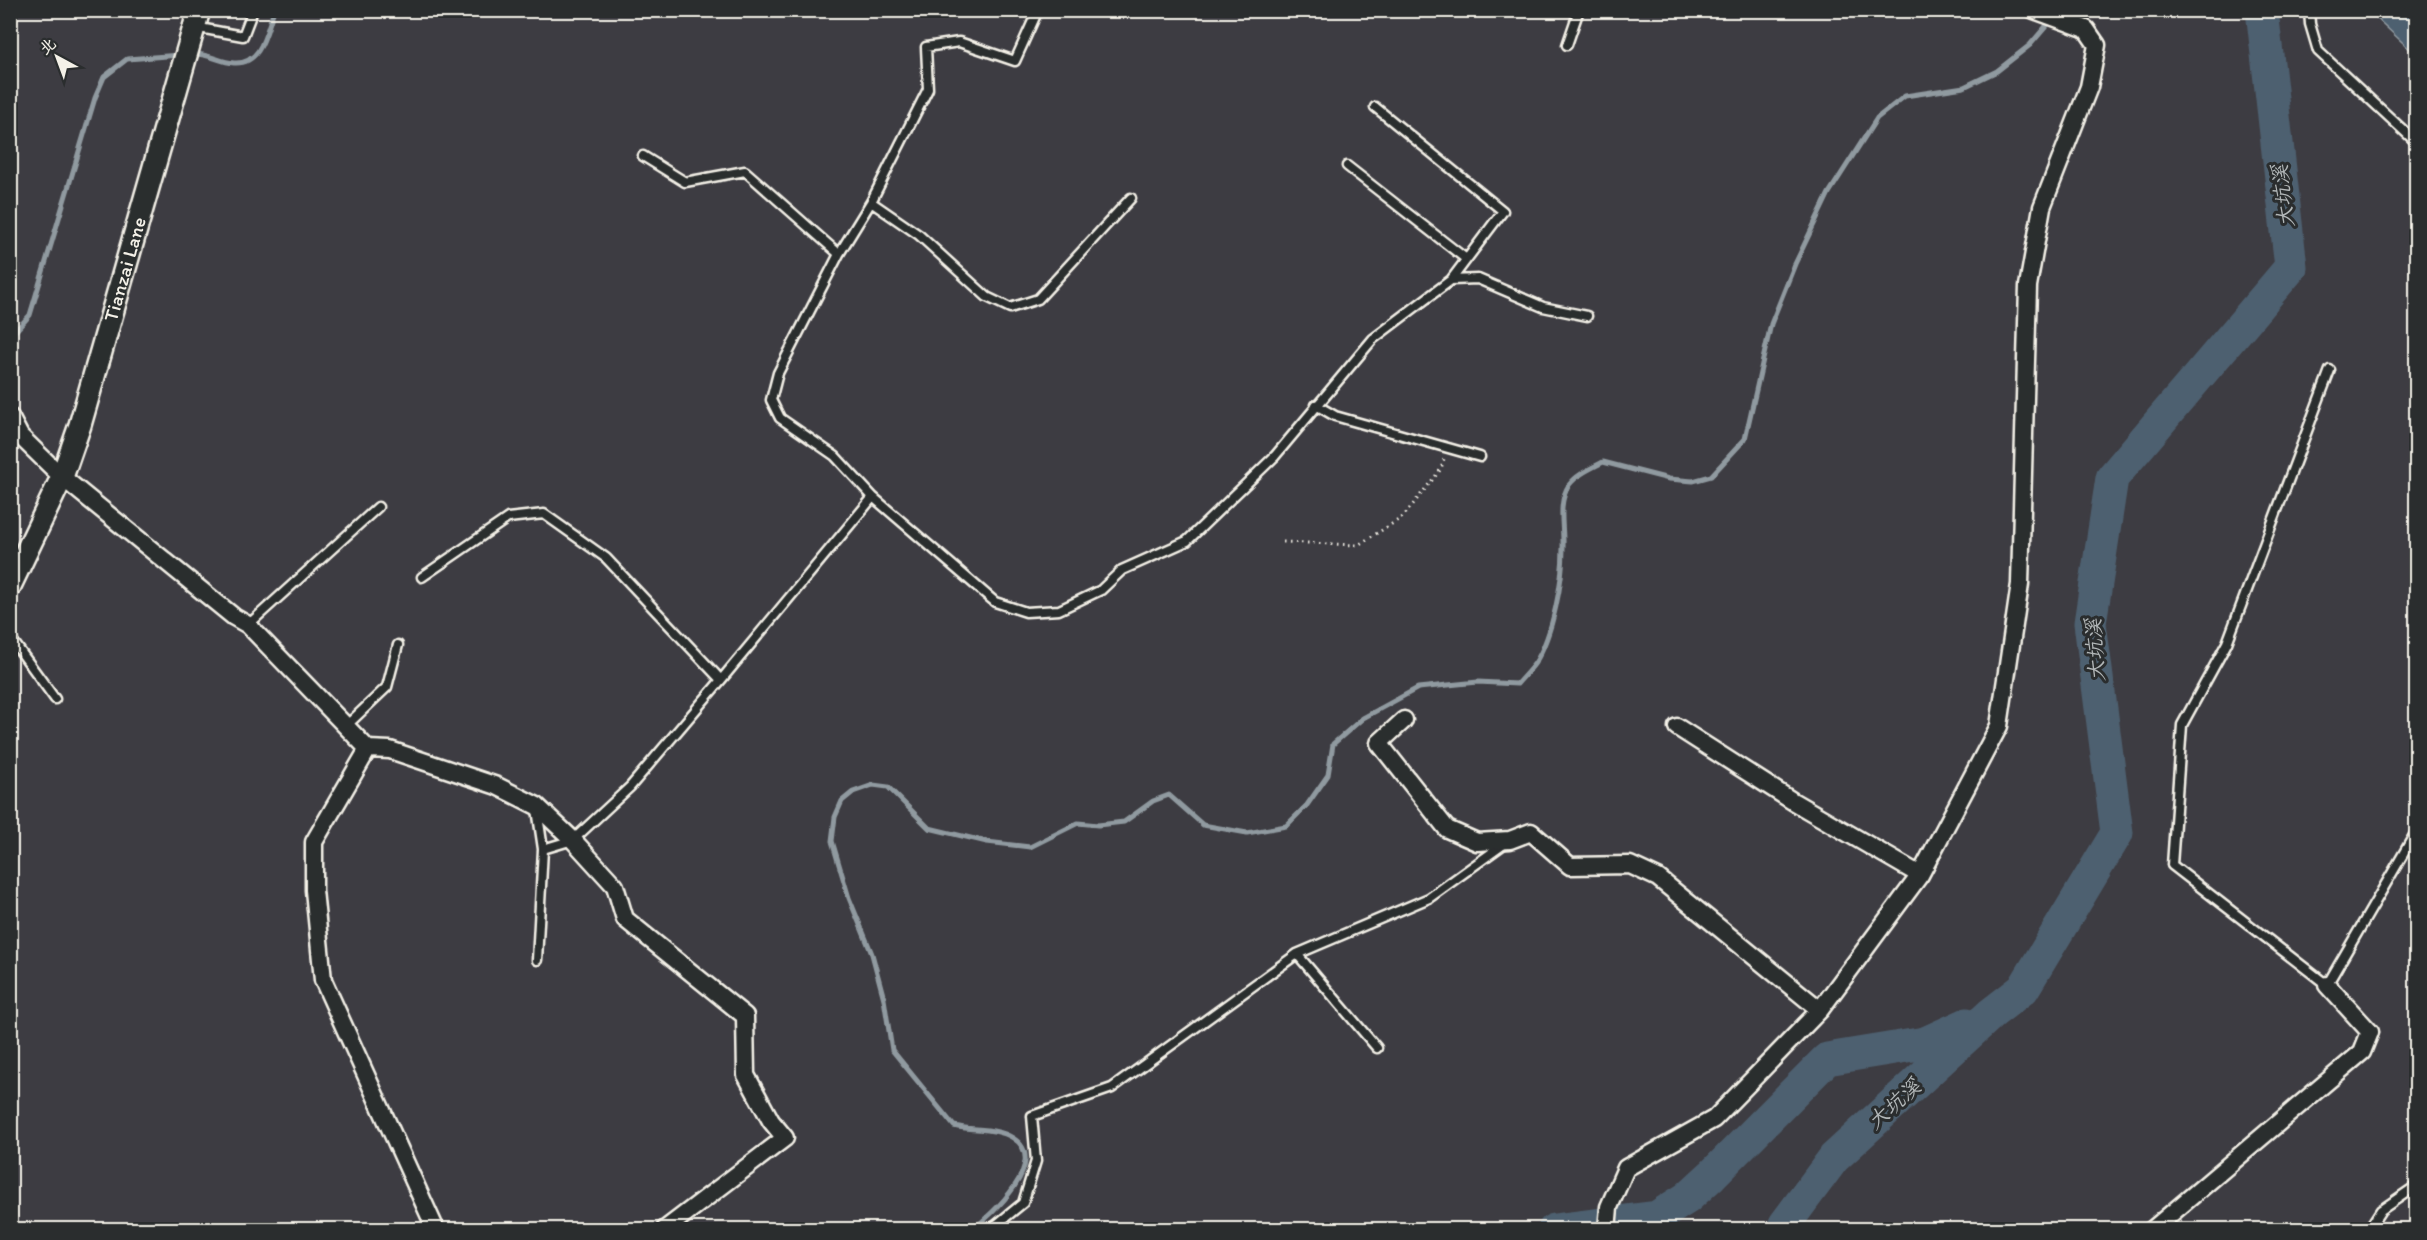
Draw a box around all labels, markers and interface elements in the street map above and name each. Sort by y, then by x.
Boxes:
north arrow [27,27,87,87]
text: 北 [35,34,60,58]
water label: 大坑溪 [2266,162,2299,229]
street label: Tianzai Lane [98,214,151,324]
water label: 大坑溪 [2080,617,2109,682]
water label: 大坑溪 [1862,1073,1926,1134]

